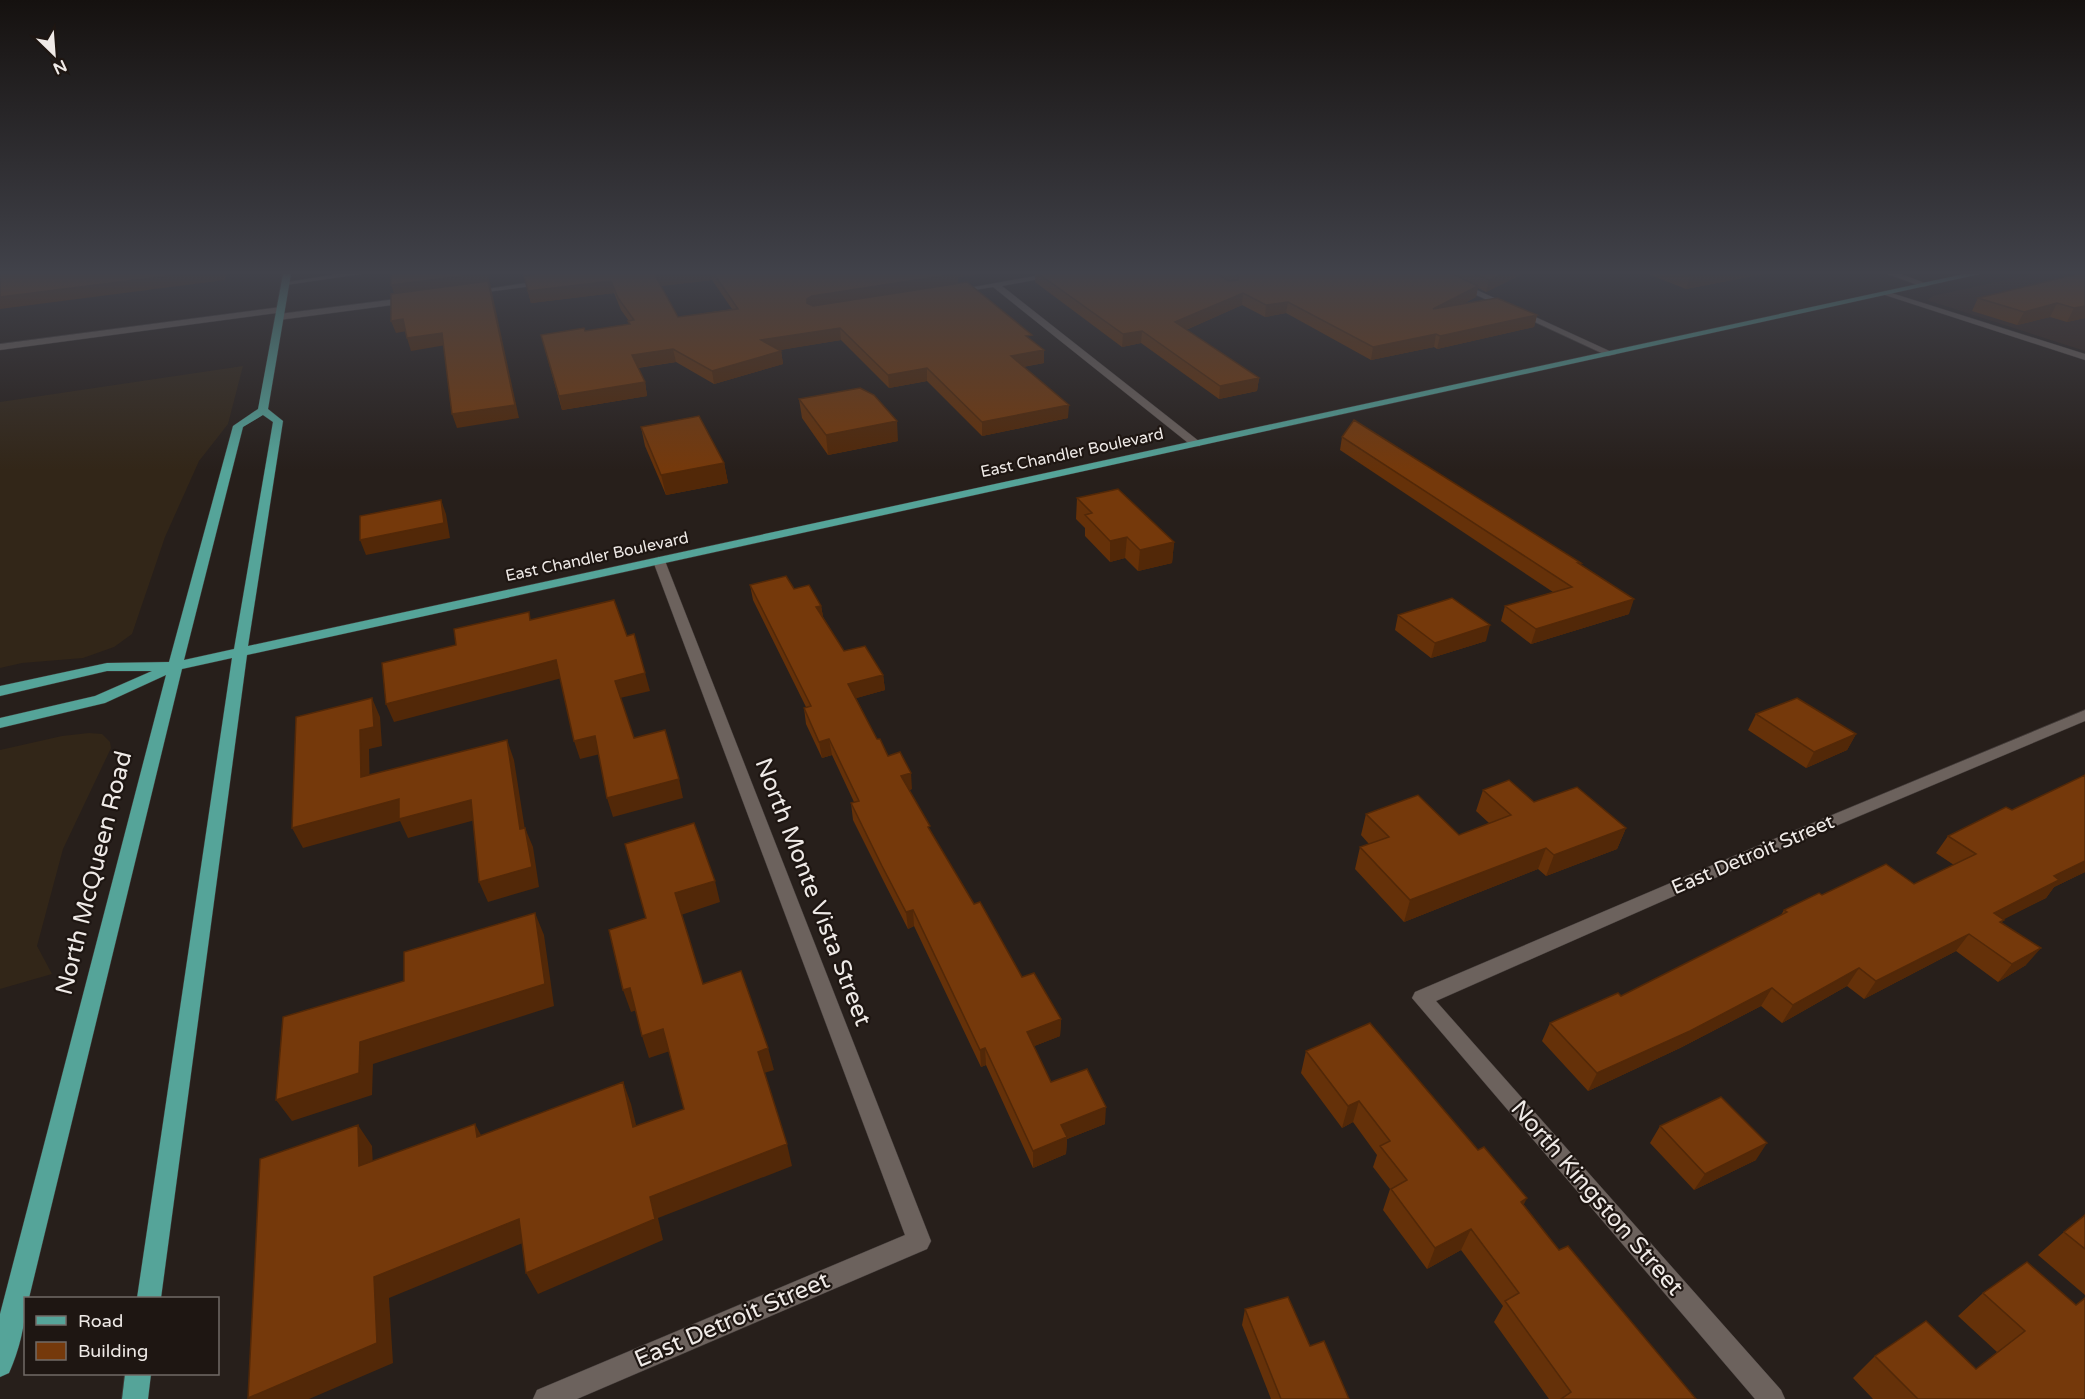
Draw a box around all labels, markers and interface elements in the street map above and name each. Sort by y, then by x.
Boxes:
north arrow [24,24,84,84]
text: N [50,55,70,78]
street label: East Chandler Boulevard [979,424,1165,482]
street label: East Chandler Boulevard [504,528,690,586]
street label: North McQueen Road [50,748,138,998]
street label: North Monte Vista Street [748,754,878,1030]
street label: East Detroit Street [1668,810,1838,900]
street label: North Kingston Street [1504,1095,1690,1301]
street label: East Detroit Street [630,1266,834,1374]
legend [24,1297,219,1375]
text: Road [78,1310,123,1332]
text: Building [78,1340,148,1362]

